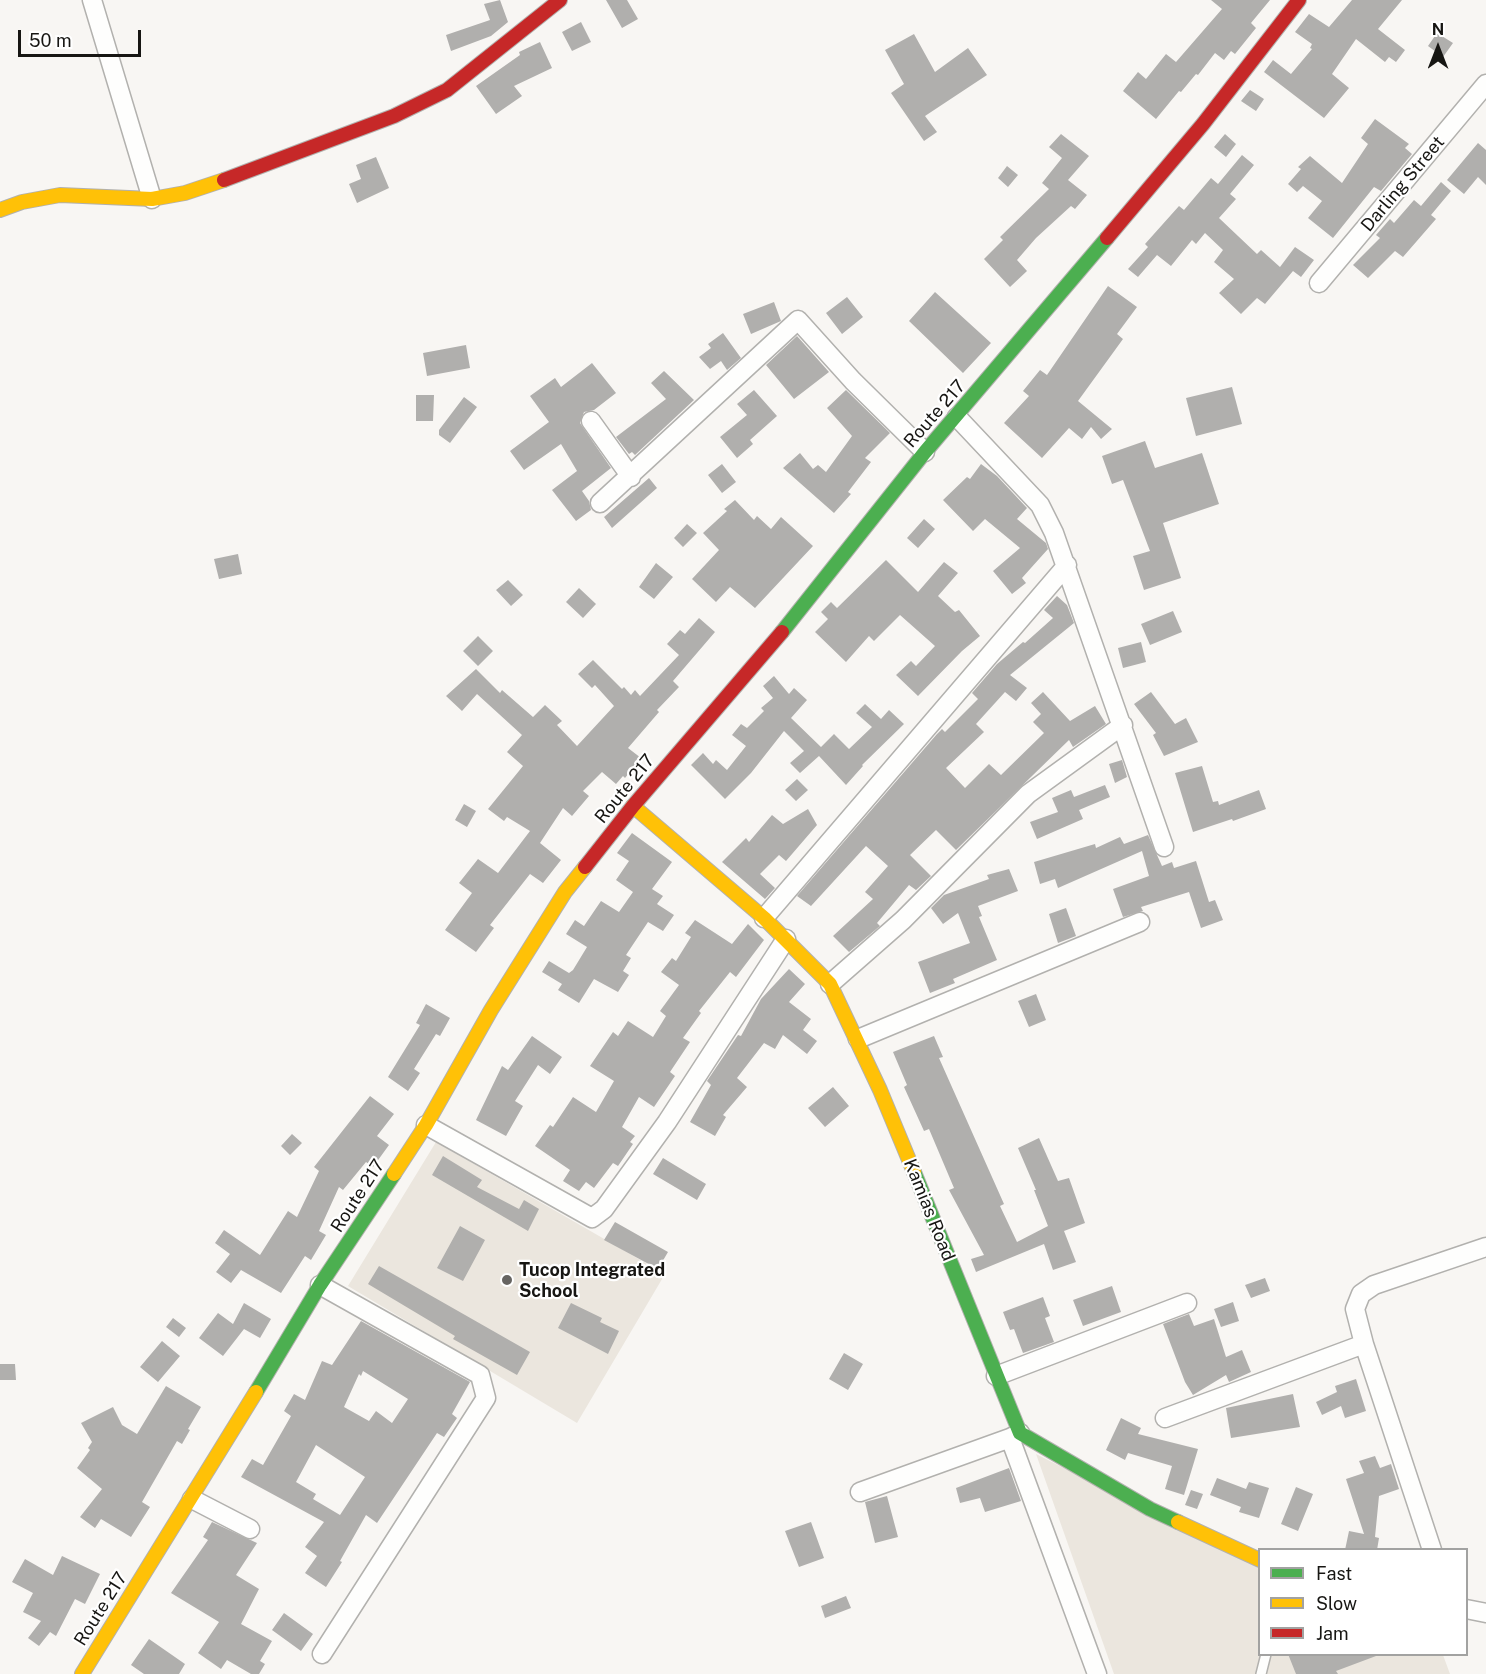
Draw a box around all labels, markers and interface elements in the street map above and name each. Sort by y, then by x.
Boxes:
scale bar [21,18,144,56]
north arrow [1408,18,1468,78]
text: N [1432,20,1444,39]
text: 50 m [29,30,72,51]
street label: Darling Street [1357,132,1449,236]
street label: Route 217 [900,376,970,452]
street label: Route 217 [591,750,659,828]
street label: Route 217 [326,1155,390,1237]
street label: Kamias Road [899,1156,959,1264]
place label: Tucop Integrated School [519,1259,665,1302]
marker: Tucop Integrated School [500,1273,514,1287]
legend [1258,1548,1468,1656]
text: Fast [1316,1563,1352,1584]
street label: Route 217 [70,1568,132,1650]
text: Slow [1316,1593,1357,1614]
text: Jam [1316,1623,1349,1644]

